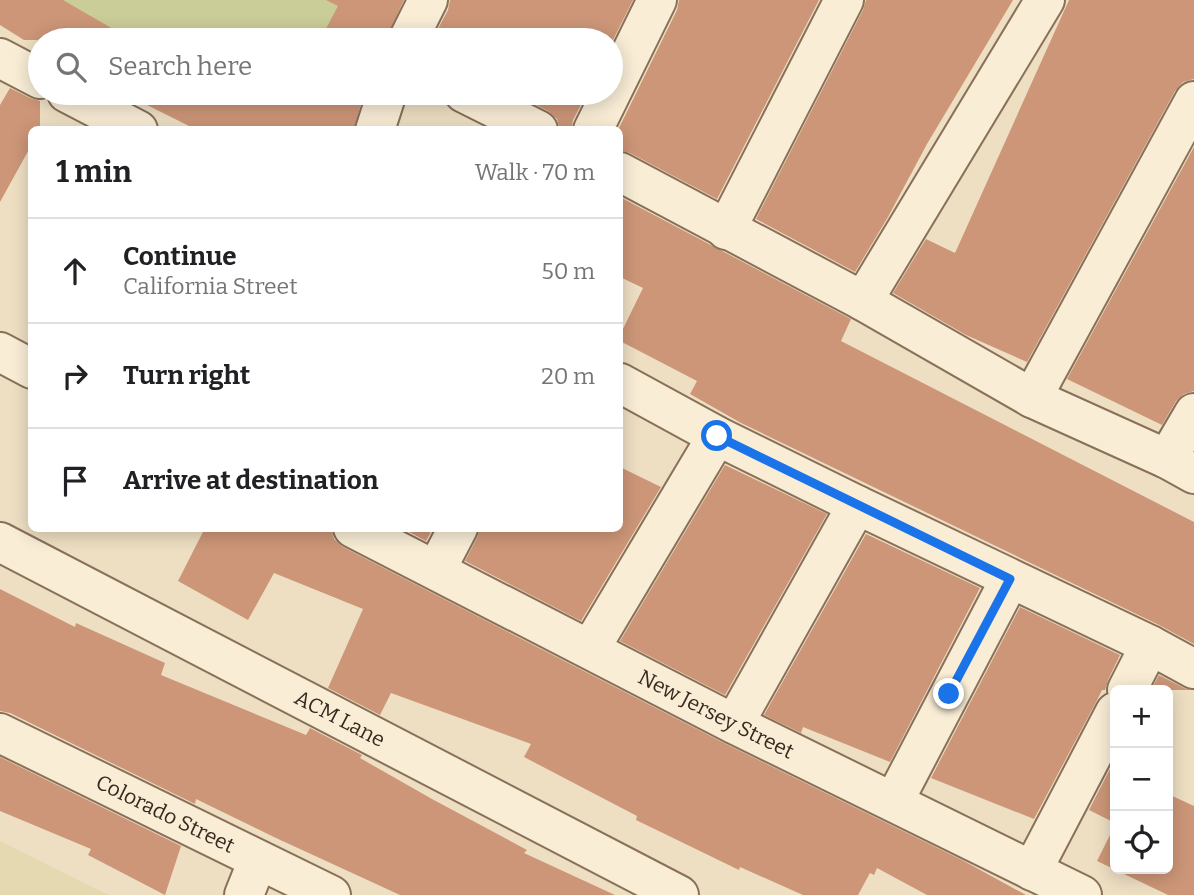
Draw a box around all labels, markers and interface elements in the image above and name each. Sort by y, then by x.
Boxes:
search box [28,28,623,105]
icon: search [52,48,90,86]
text: Search here [108,51,252,82]
text: 1 min [56,154,132,190]
text: Walk · 70 m [475,158,595,186]
text: Continue [123,241,237,272]
icon: ahead [56,252,94,290]
text: 50 m [541,257,595,285]
text: California Street [123,272,298,300]
icon: right [56,357,94,395]
text: Turn right [123,360,250,391]
text: 20 m [541,362,595,390]
route start [701,420,732,451]
icon: arrive [56,462,94,500]
text: Arrive at destination [123,465,378,496]
street label: New Jersey Street [634,664,799,765]
route end [933,678,964,709]
street label: ACM Lane [290,684,390,753]
map controls [1110,685,1173,874]
button: + [1110,685,1173,748]
button: − [1110,748,1173,811]
street label: Colorado Street [92,769,239,859]
button: locate [1110,811,1173,874]

